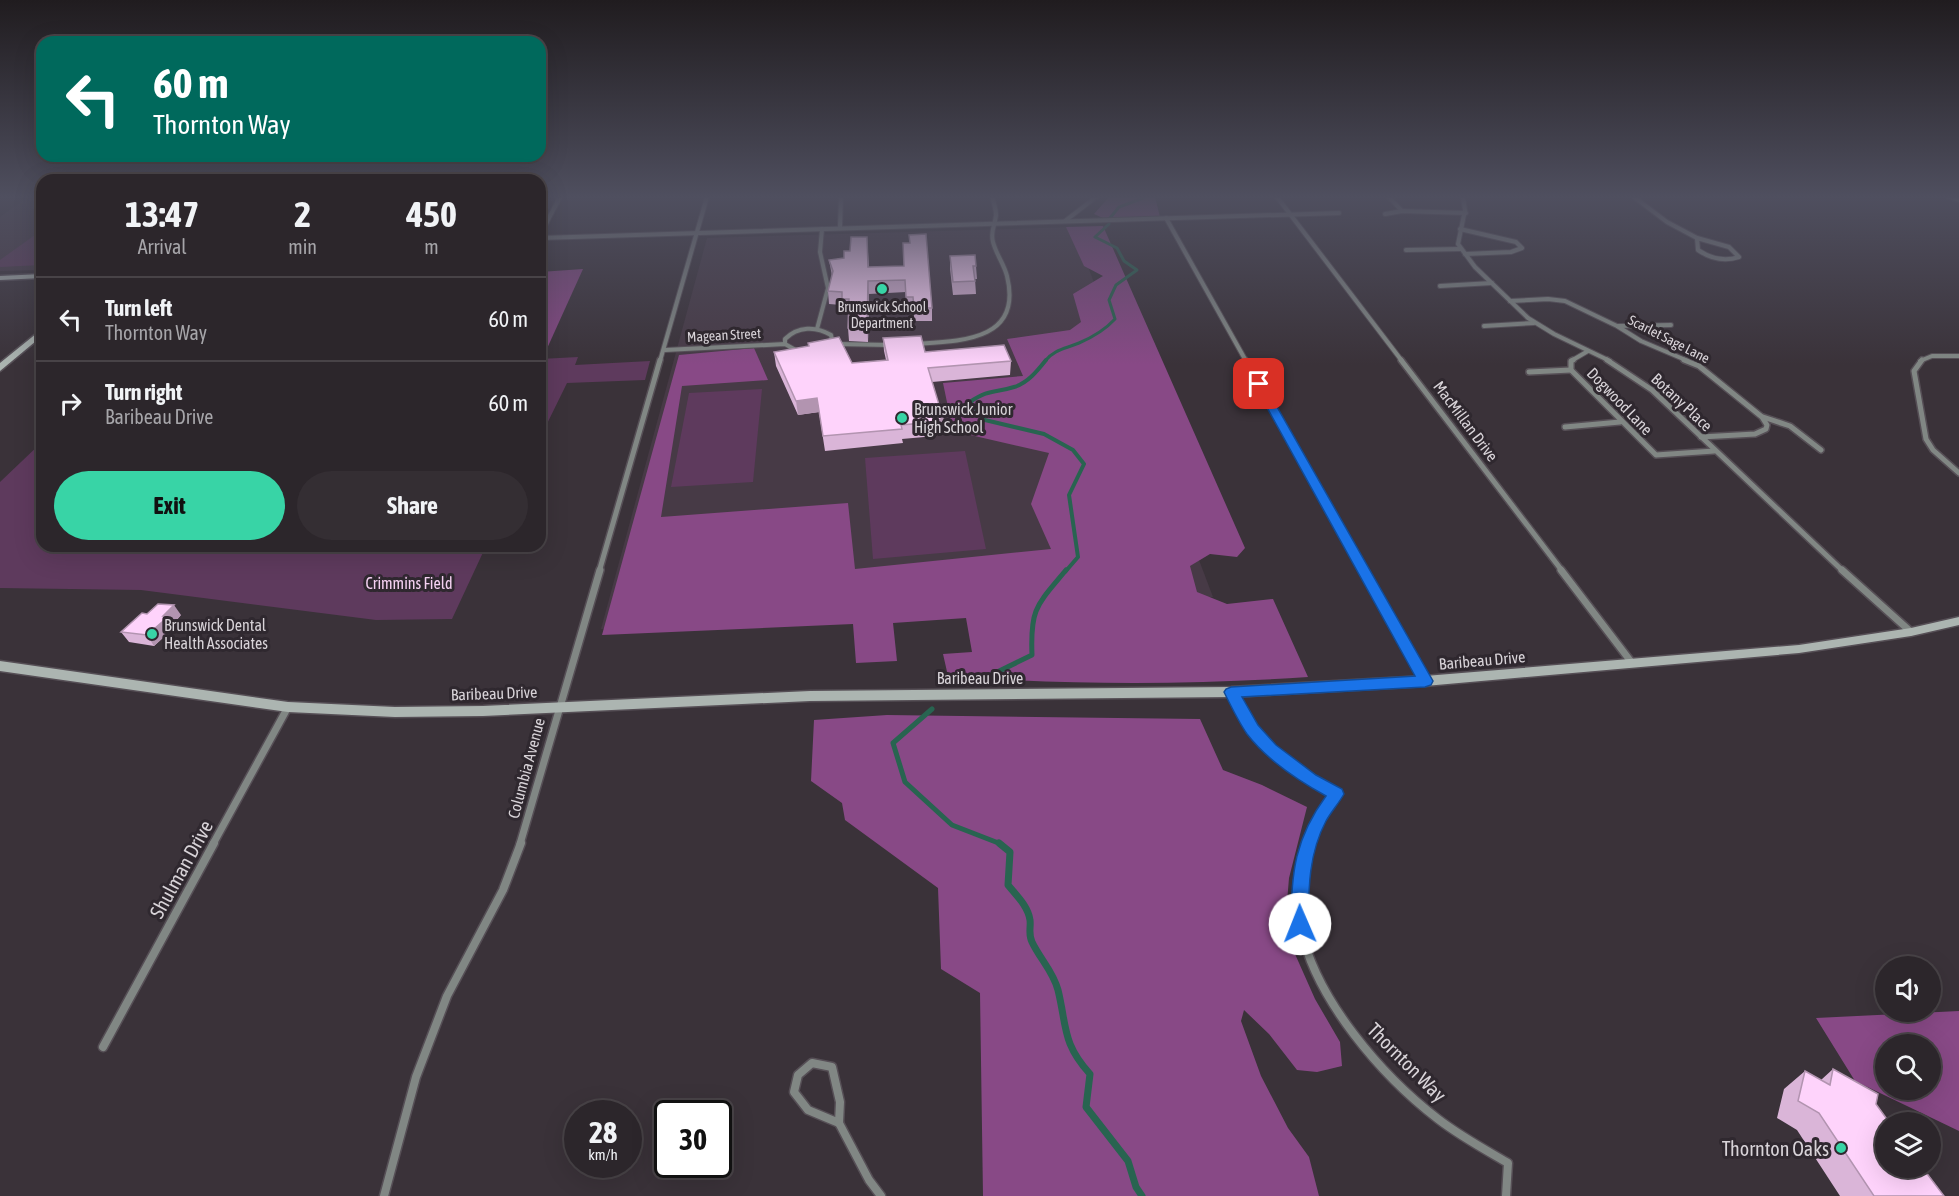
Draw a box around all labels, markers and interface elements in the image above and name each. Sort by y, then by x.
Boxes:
text: 60 m [153,59,228,107]
icon: left [54,60,132,138]
text: Thornton Way [153,109,291,140]
text: 13:47 [125,193,199,235]
text: 2 [294,193,311,235]
text: 450 [406,193,457,235]
text: Arrival [138,235,187,258]
text: min [288,235,317,258]
text: m [424,235,439,258]
marker: Brunswick School Department [875,282,889,296]
text: Turn left [105,295,172,321]
place label: Brunswick School Department [838,299,927,331]
icon: left [54,303,87,336]
text: 60 m [488,306,528,332]
street label: Scarlet Sage Lane [1626,312,1712,366]
text: Thornton Way [105,321,207,344]
street label: Magean Street [687,325,761,345]
pin [1233,358,1284,409]
street label: Dogwood Lane [1583,364,1656,439]
icon: arrive [1242,367,1275,400]
street label: Botany Place [1647,369,1716,435]
street label: MacMillan Drive [1430,377,1502,465]
text: Turn right [105,379,182,405]
icon: right [54,387,87,420]
text: 60 m [488,390,528,416]
place label: Brunswick Junior High School [914,400,1013,437]
text: Baribeau Drive [105,405,213,428]
marker: Brunswick Junior High School [895,411,909,425]
button: Exit [54,471,285,540]
button: Share [297,471,528,540]
park label: Crimmins Field [366,574,452,592]
place label: Brunswick Dental Health Associates [164,616,268,652]
marker: Brunswick Dental Health Associates [145,627,159,641]
street label: Baribeau Drive [1438,647,1526,673]
street label: Baribeau Drive [937,669,1023,687]
street label: Baribeau Drive [450,682,538,704]
street label: Columbia Avenue [504,716,548,820]
street label: Shulman Drive [145,816,217,922]
position arrow [1268,892,1332,956]
map controls [1875,956,1941,1178]
button: sound [1875,956,1941,1022]
street label: Thornton Way [1363,1018,1451,1106]
button: search [1875,1034,1941,1100]
speed limit sign: 30 [654,1100,732,1178]
button: layers [1875,1112,1941,1178]
text: 28 [589,1115,617,1149]
place label: Thornton Oaks [1722,1137,1829,1160]
marker: Thornton Oaks [1834,1141,1848,1155]
text: km/h [588,1146,618,1163]

